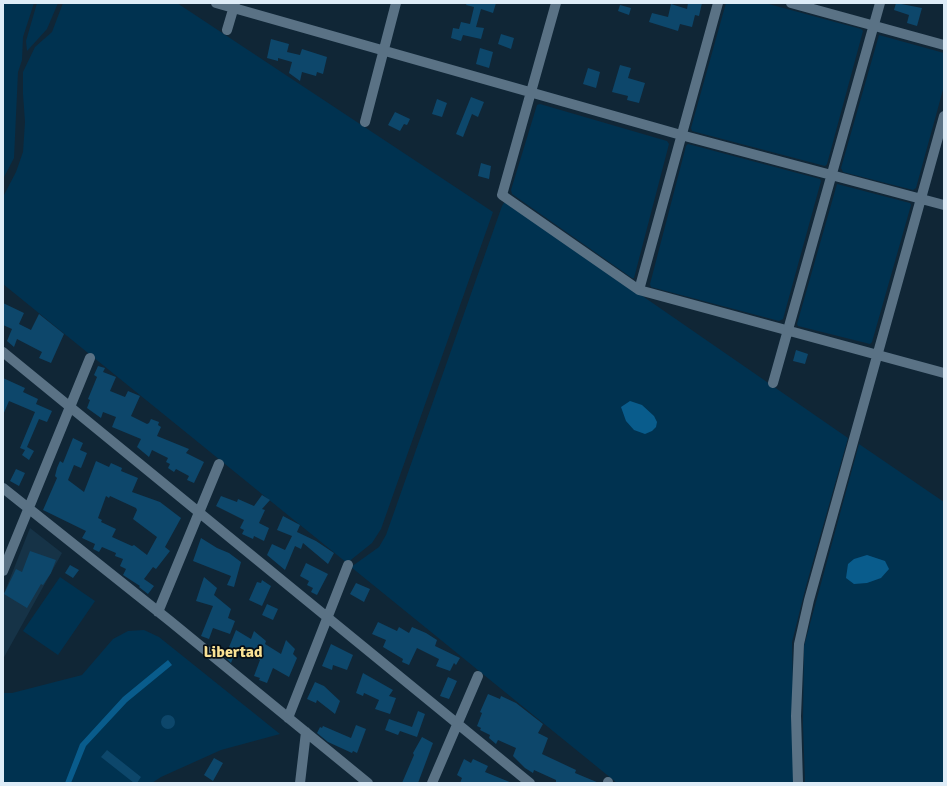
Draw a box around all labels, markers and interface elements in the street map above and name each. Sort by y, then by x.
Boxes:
district label: Libertad [203,643,263,663]

